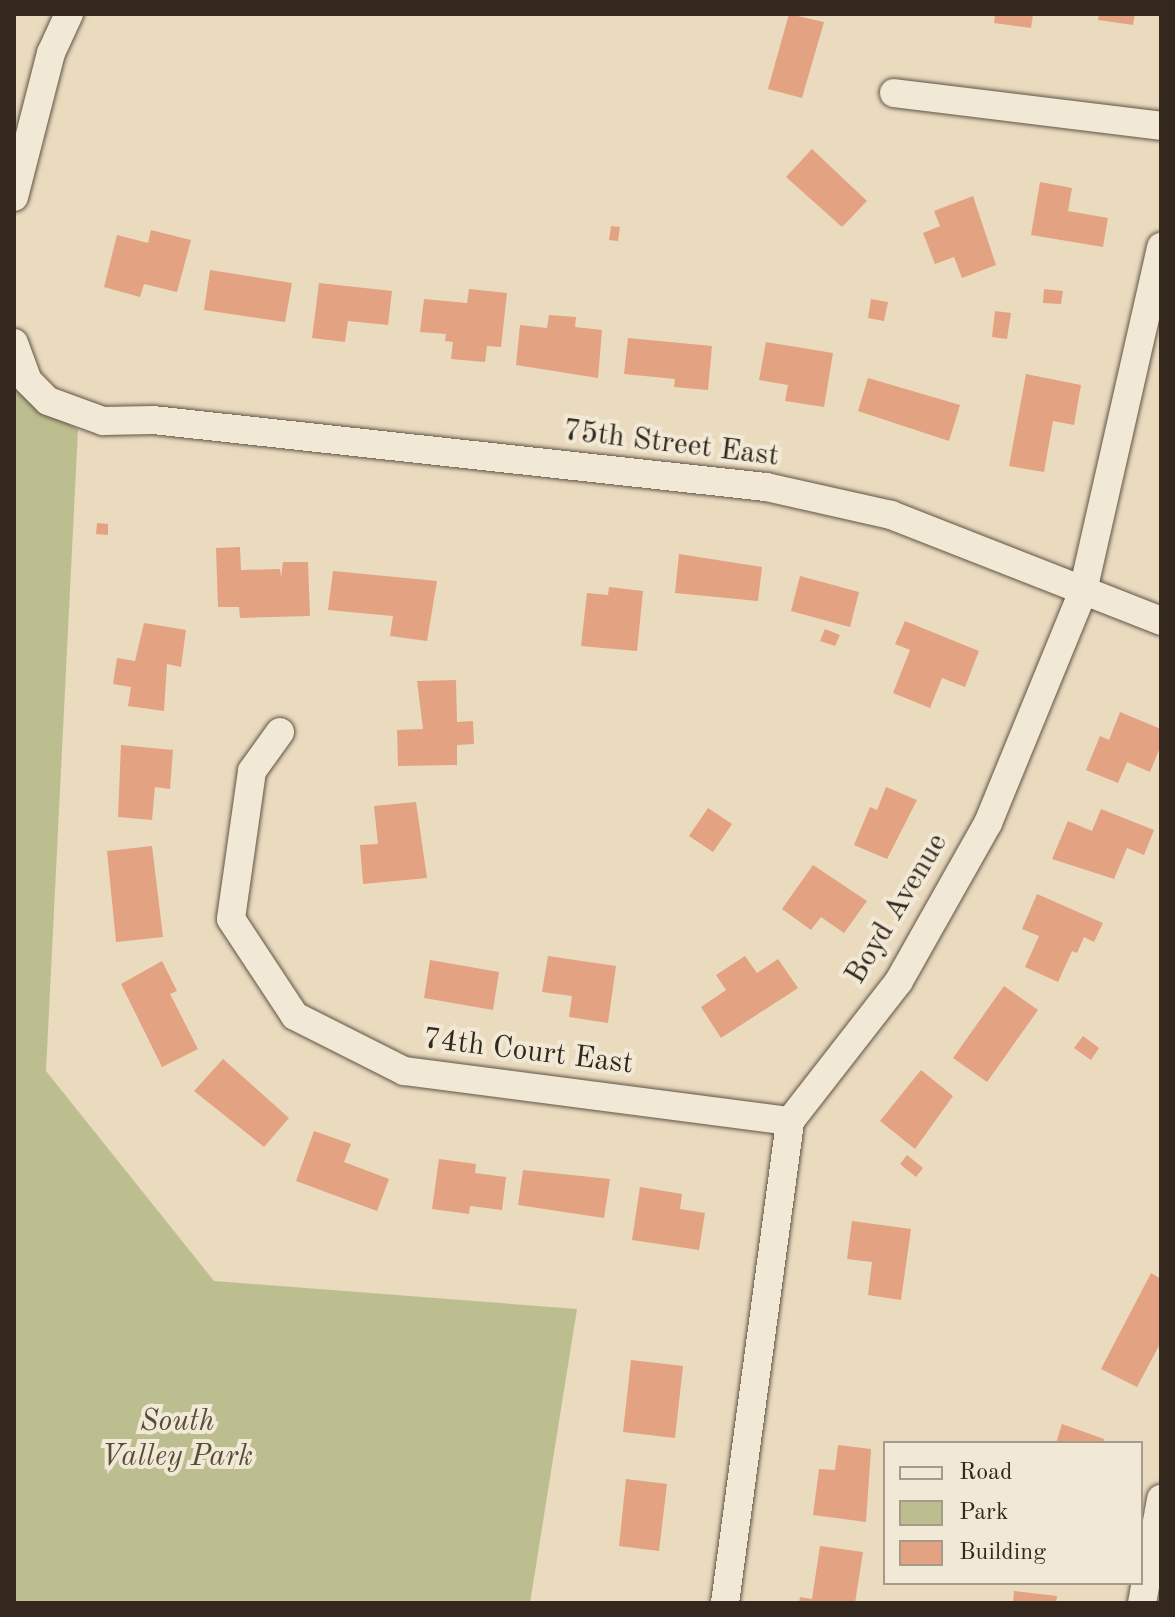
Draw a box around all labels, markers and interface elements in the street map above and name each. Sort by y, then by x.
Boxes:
street label: 75th Street East [561,413,781,475]
street label: Boyd Avenue [838,827,956,991]
street label: 74th Court East [421,1021,635,1083]
park label: South Valley Park [101,1404,253,1474]
legend [883,1441,1143,1585]
text: Road [959,1461,1012,1485]
text: Park [959,1501,1008,1525]
text: Building [959,1541,1046,1565]

